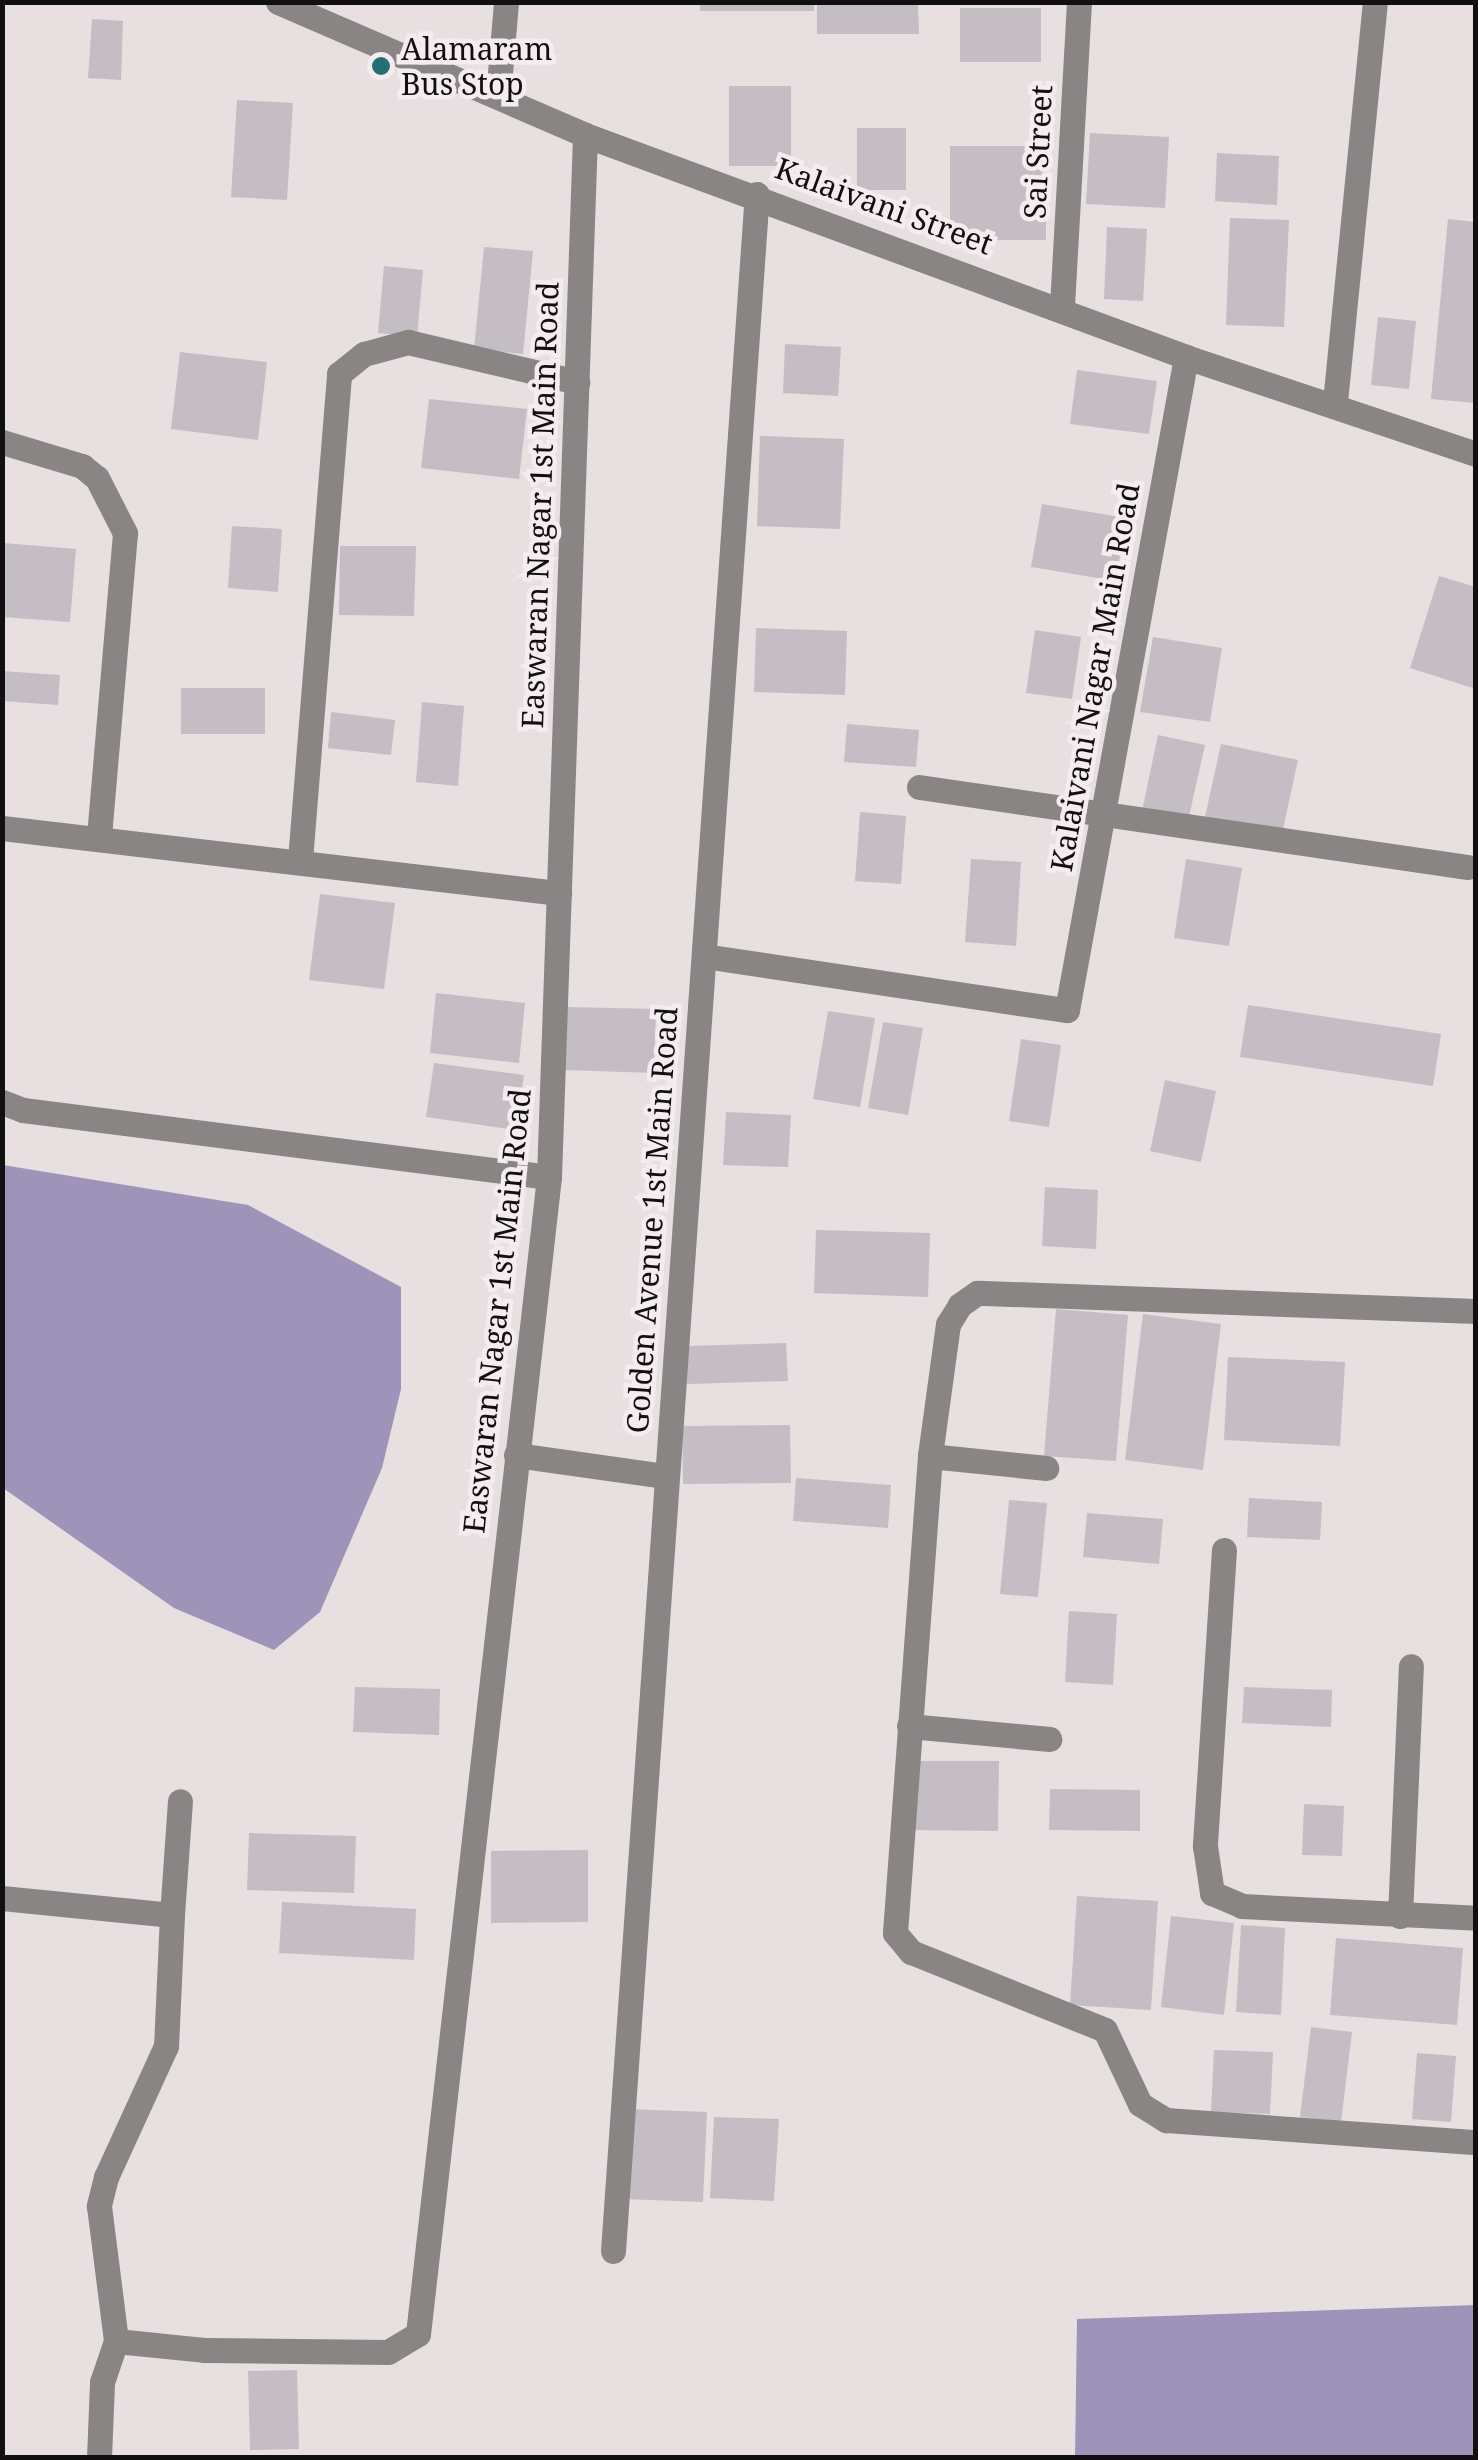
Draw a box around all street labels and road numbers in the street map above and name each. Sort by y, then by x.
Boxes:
street label: Sai Street [1017,84,1059,220]
street label: Kalaivani Street [771,150,997,262]
street label: Easwaran Nagar 1st Main Road [514,281,566,729]
street label: Kalaivani Nagar Main Road [1043,480,1147,874]
street label: Golden Avenue 1st Main Road [619,1006,685,1434]
street label: Easwaran Nagar 1st Main Road [456,1087,538,1535]

